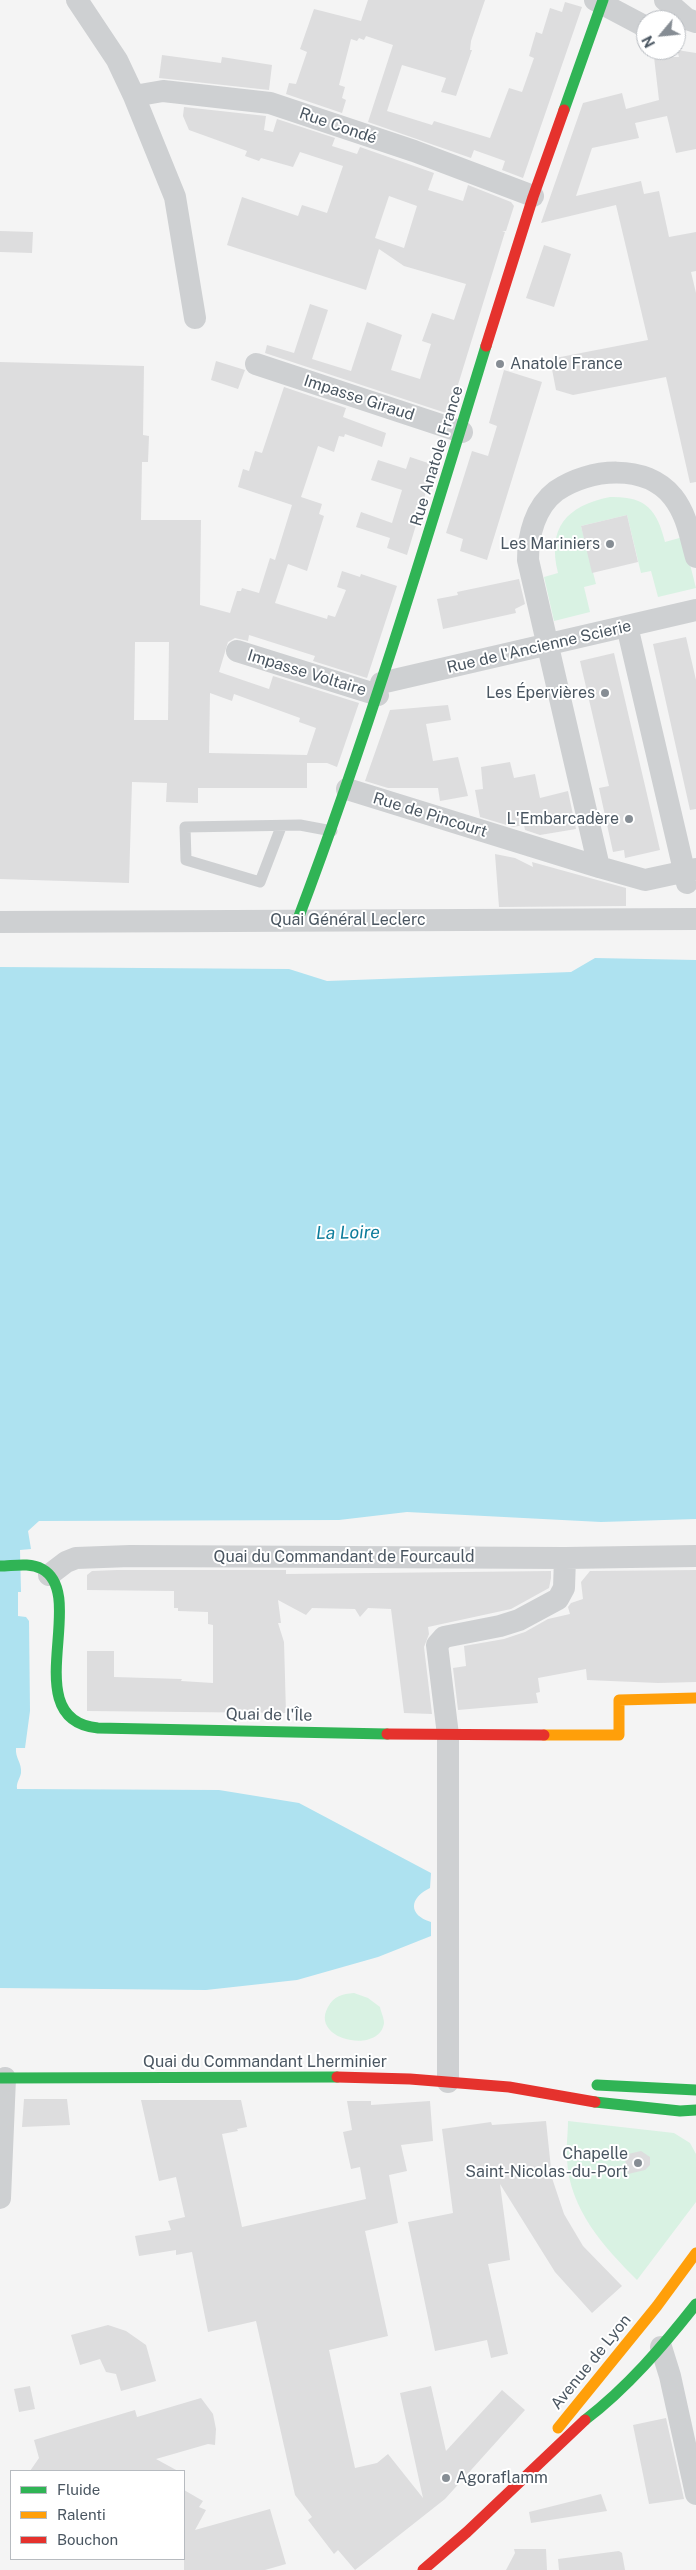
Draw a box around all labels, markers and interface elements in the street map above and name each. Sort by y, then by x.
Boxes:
north arrow [636,10,686,60]
text: N [639,33,658,50]
street label: Rue Condé [297,104,379,148]
place label: Anatole France [510,354,623,374]
marker: Anatole France [494,358,506,370]
street label: Impasse Giraud [301,371,417,425]
street label: Rue Anatole France [407,384,467,528]
place label: Les Mariniers [500,534,600,554]
marker: Les Mariniers [604,538,616,550]
street label: Rue de l'Ancienne Scierie [445,616,633,678]
street label: Impasse Voltaire [245,646,369,700]
place label: Les Épervières [486,683,595,703]
marker: Les Épervières [599,687,611,699]
street label: Rue de Pincourt [371,789,489,841]
place label: L'Embarcadère [507,809,619,829]
marker: L'Embarcadère [623,813,635,825]
street label: Quai Général Leclerc [270,910,426,930]
water label: La Loire [316,1222,380,1244]
street label: Quai du Commandant de Fourcauld [214,1547,474,1567]
street label: Quai de l'Île [226,1705,312,1725]
street label: Quai du Commandant Lherminier [143,2052,387,2072]
place label: Chapelle Saint-Nicolas-du-Port [465,2144,628,2182]
marker: Chapelle Saint-Nicolas-du-Port [632,2157,644,2169]
street label: Avenue de Lyon [547,2311,635,2413]
place label: Agoraflamm [456,2468,548,2488]
legend [10,2470,185,2560]
marker: Agoraflamm [440,2472,452,2484]
text: Fluide [57,2481,100,2498]
text: Ralenti [57,2506,106,2523]
text: Bouchon [57,2531,118,2548]

